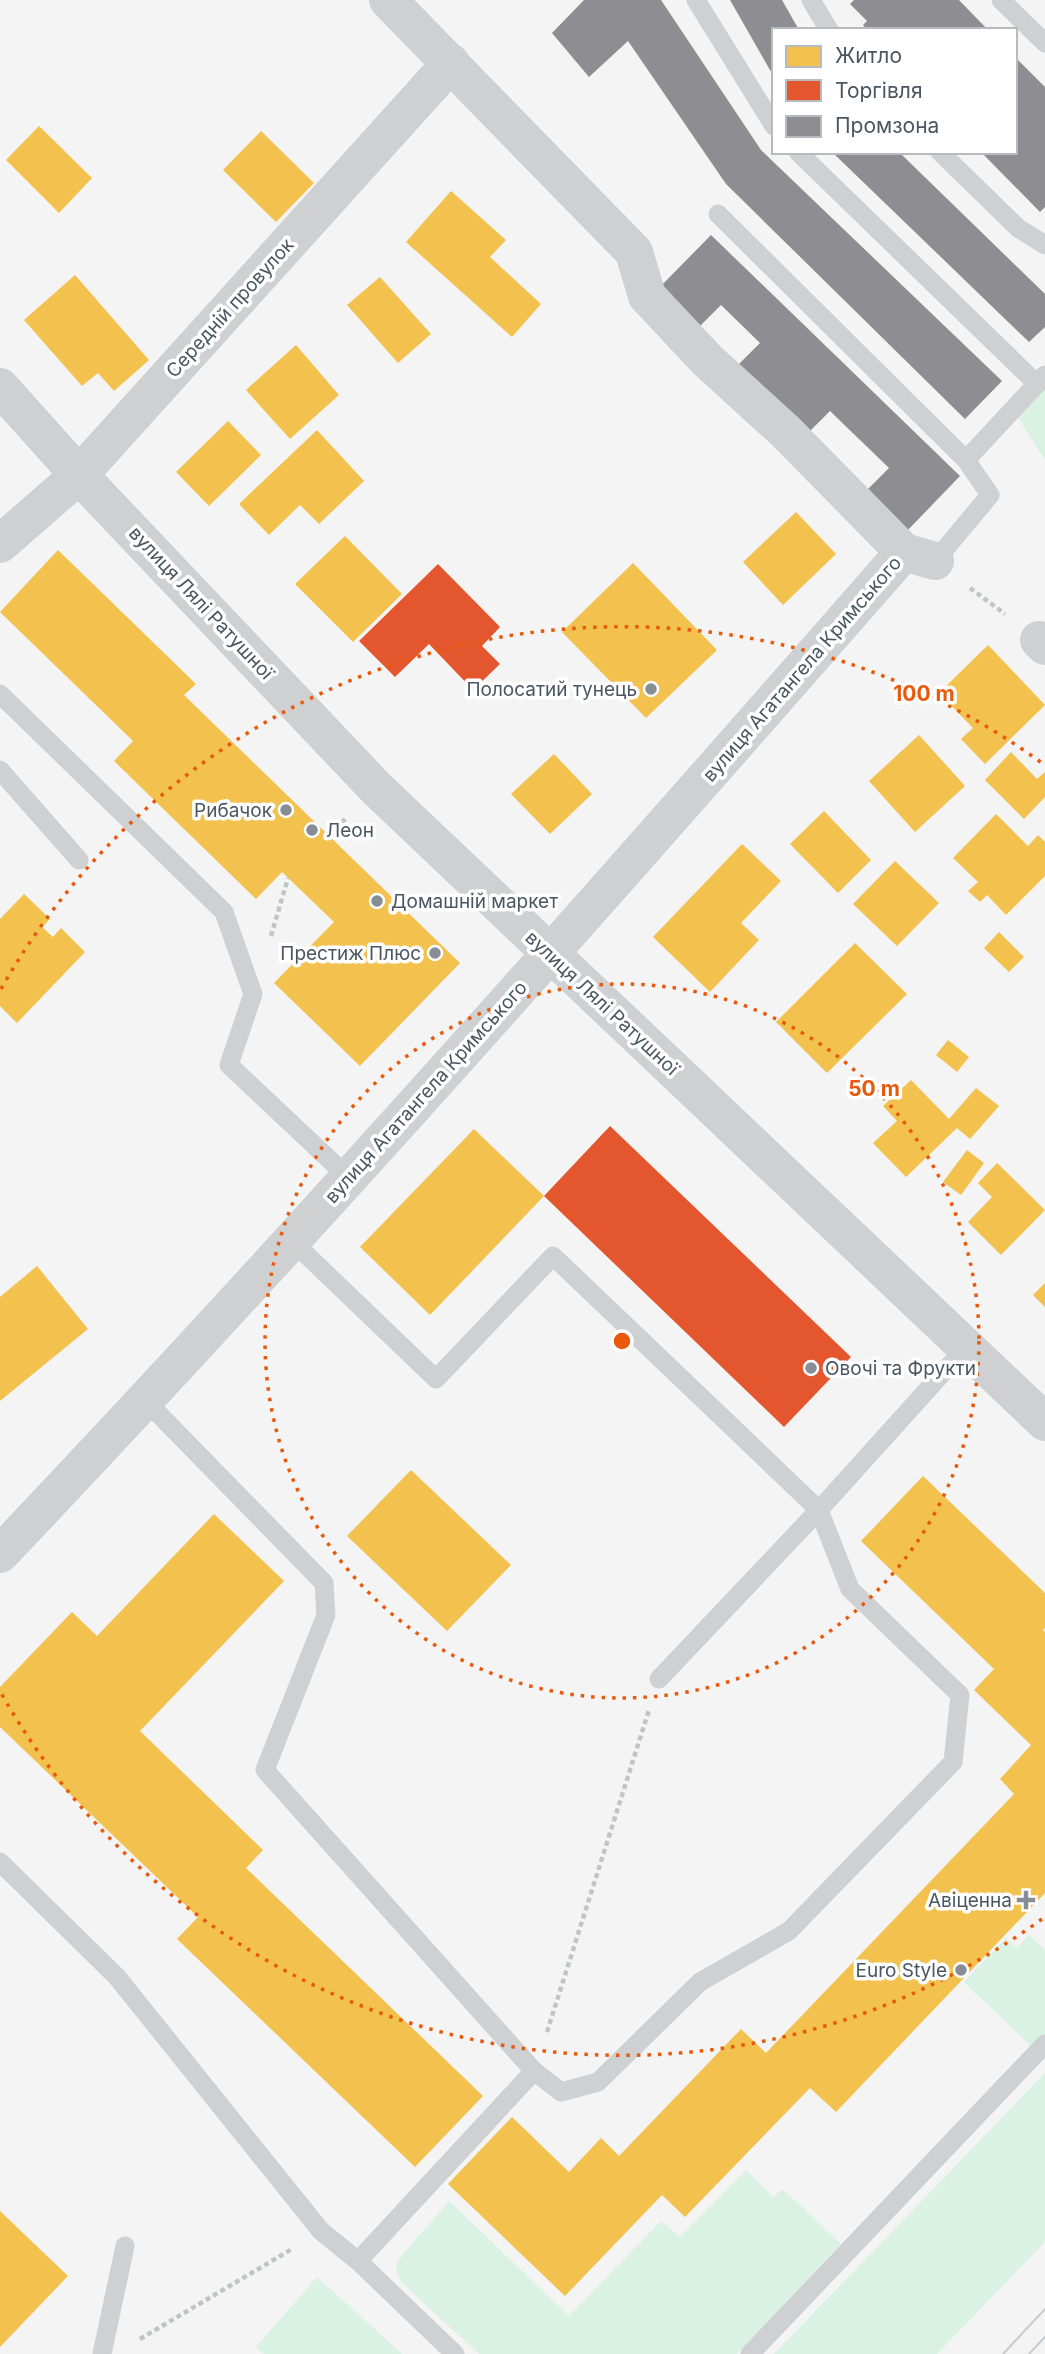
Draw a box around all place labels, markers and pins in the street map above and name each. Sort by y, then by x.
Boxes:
place label: Полосатий тунець [466,678,637,701]
marker: Полосатий тунець [643,681,659,697]
place label: Рибачок [194,799,273,822]
marker: Рибачок [278,802,294,818]
place label: Леон [326,819,374,842]
marker: Леон [304,822,320,838]
place label: Домашній маркет [391,890,558,913]
marker: Домашній маркет [369,893,385,909]
place label: Престиж Плюс [280,942,421,965]
marker: Престиж Плюс [427,945,443,961]
centre of rings [610,1329,634,1353]
place label: Овочі та Фрукти [825,1357,976,1380]
marker: Овочі та Фрукти [803,1360,819,1376]
place label: Авіценна [928,1889,1012,1912]
marker: Авіценна [1018,1892,1034,1908]
place label: Euro Style [856,1959,947,1982]
marker: Euro Style [953,1962,969,1978]

